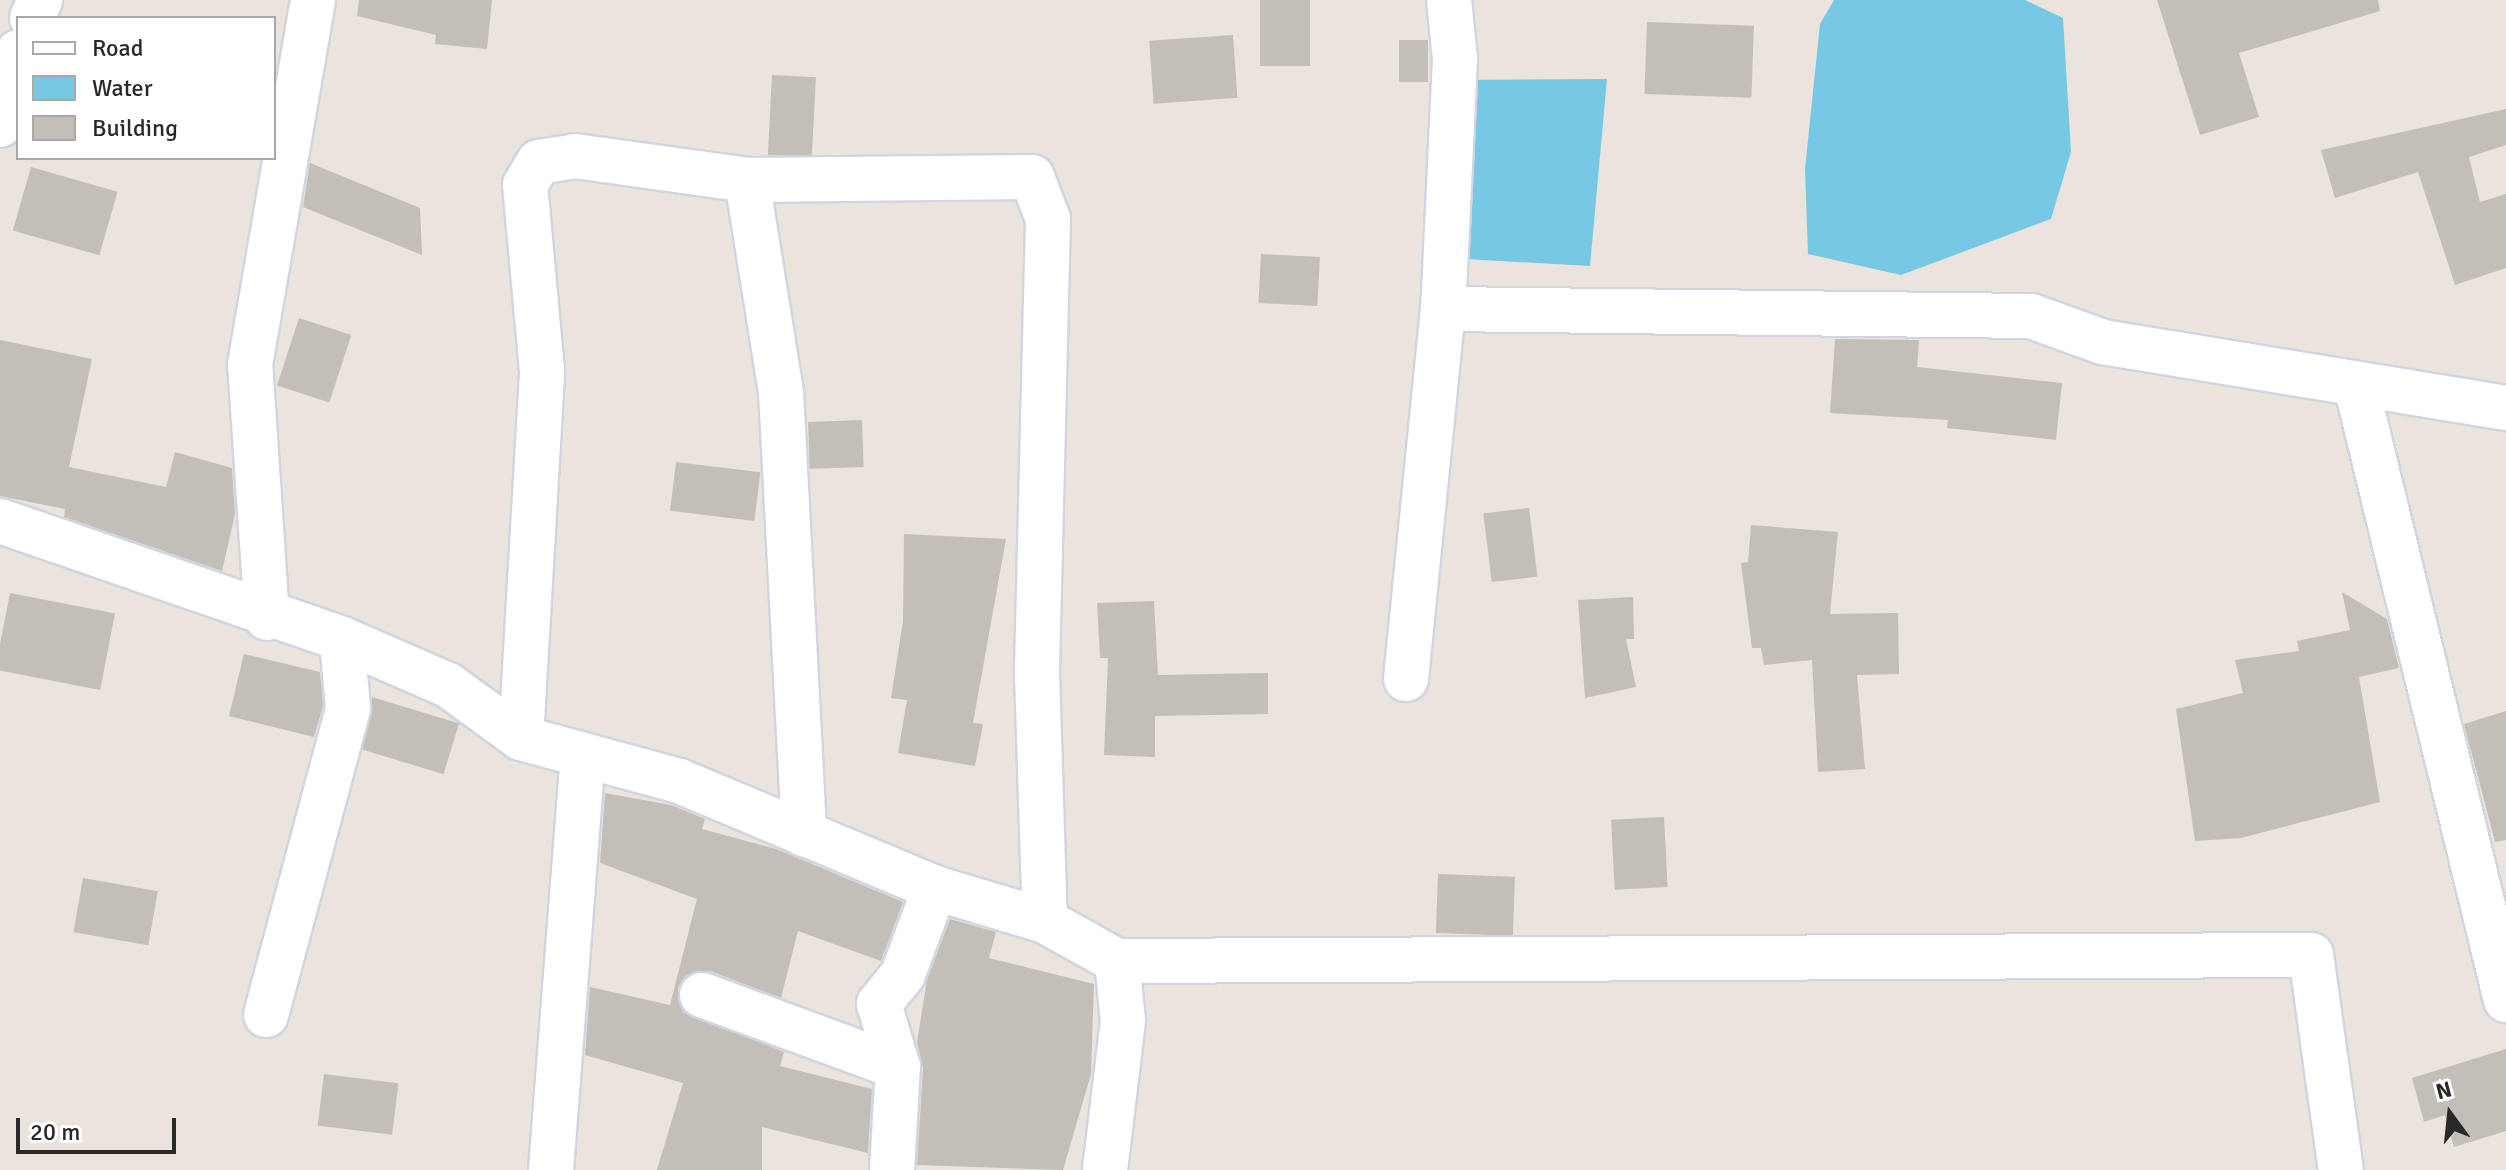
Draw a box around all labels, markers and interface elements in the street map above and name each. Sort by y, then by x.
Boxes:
legend [16,16,276,160]
text: Road [92,33,143,63]
text: Water [92,73,152,103]
text: Building [92,113,178,143]
north arrow [2410,1074,2490,1154]
text: N [2433,1075,2455,1105]
scale bar [20,1102,180,1152]
text: 20 m [30,1117,80,1147]

